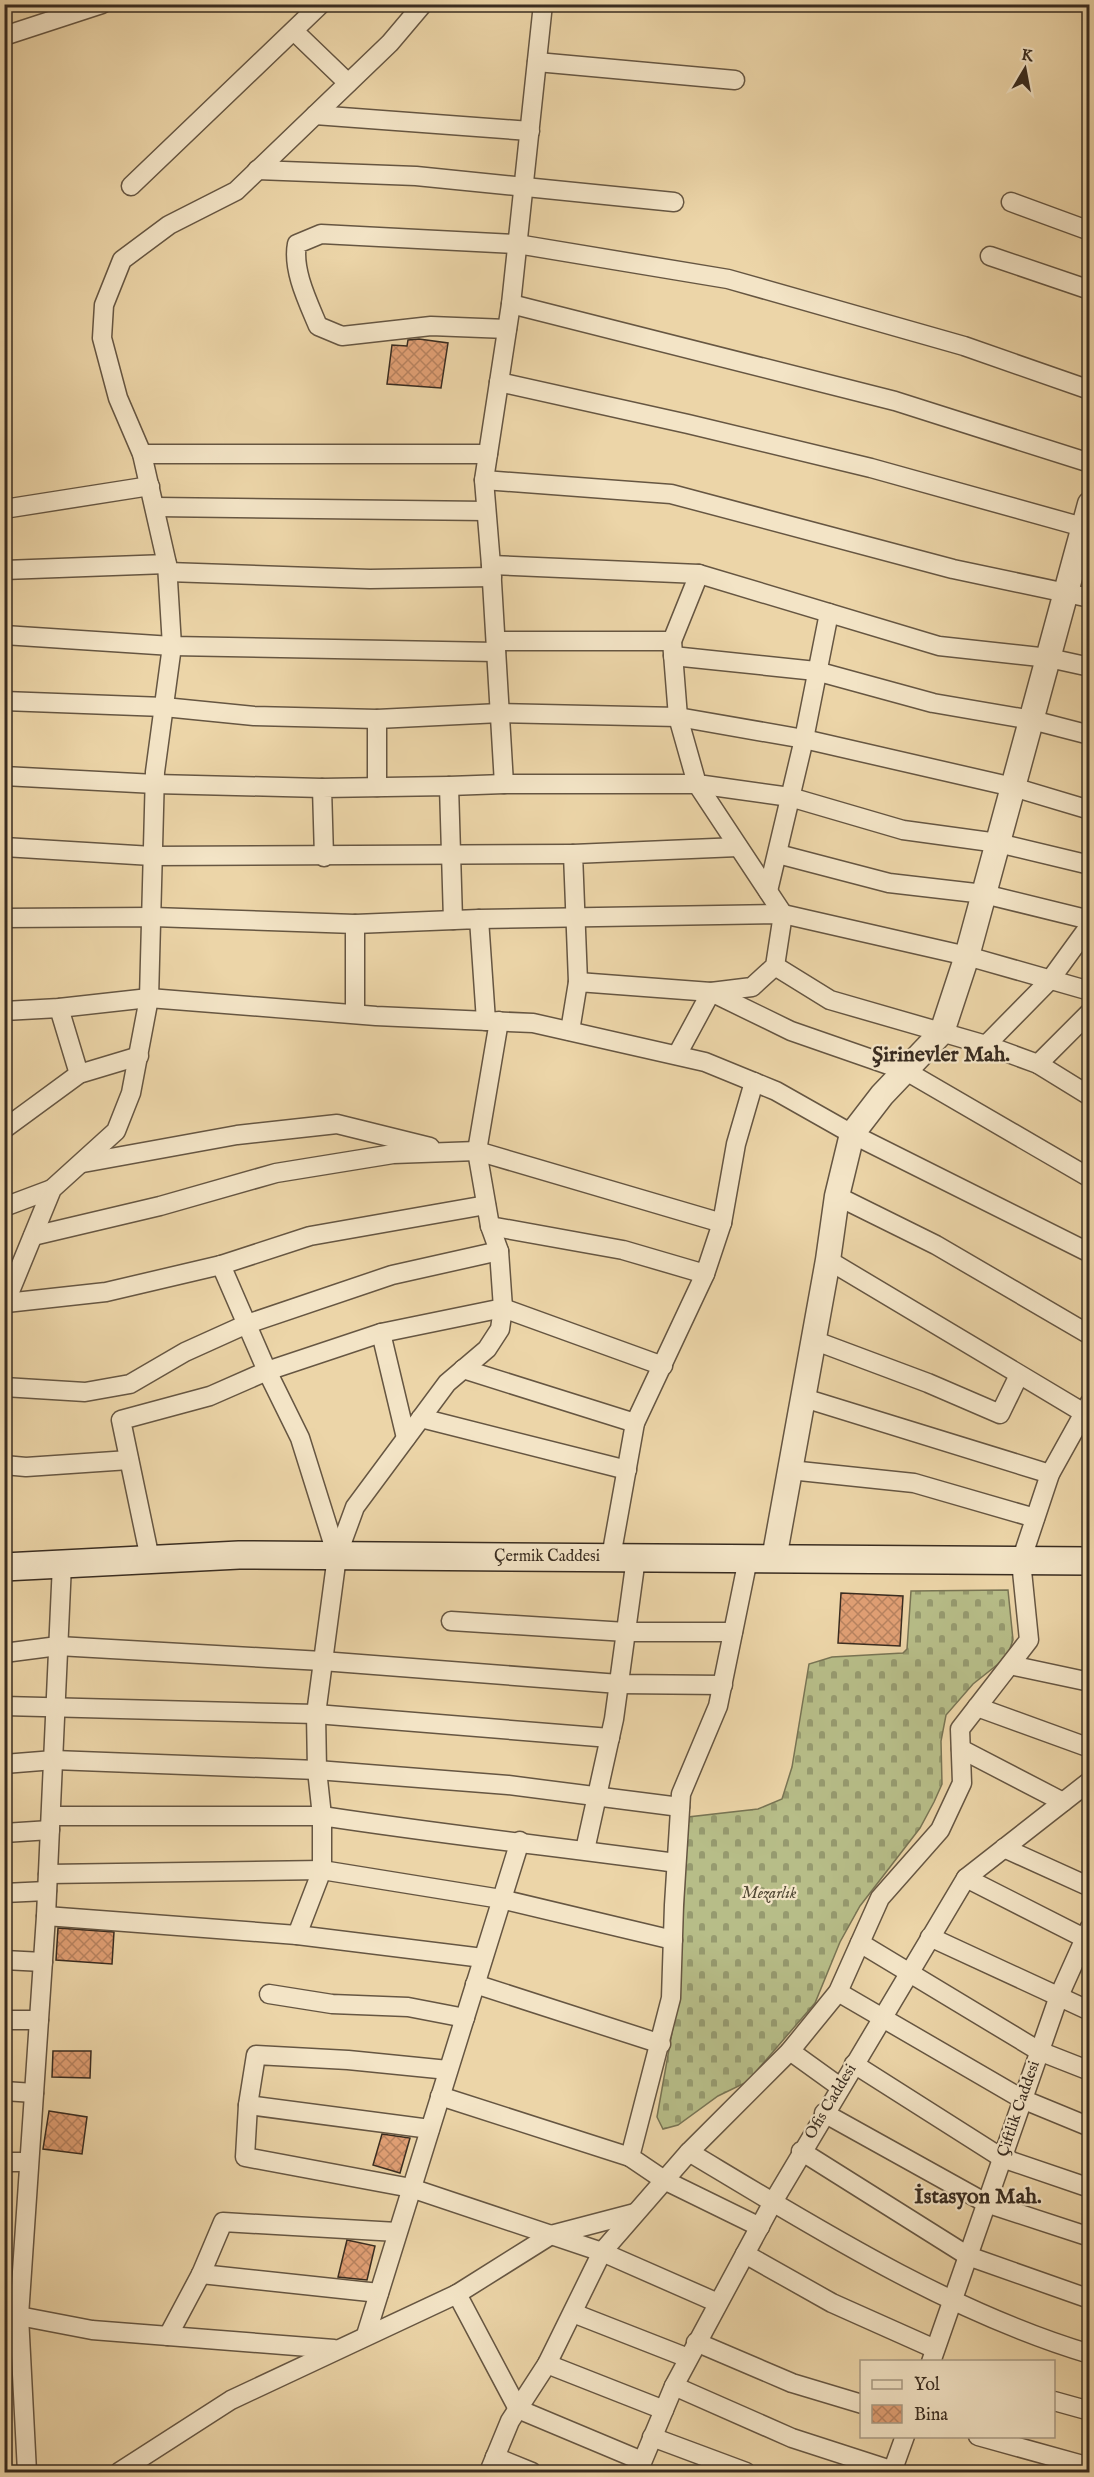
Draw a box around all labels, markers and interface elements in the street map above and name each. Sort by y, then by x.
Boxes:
north arrow [995,39,1055,99]
text: K [1020,45,1036,67]
district label: Şirinevler Mah. [872,1041,1010,1069]
street label: Çermik Caddesi [494,1547,600,1567]
park label: Mezarlık [742,1884,797,1904]
street label: Çiftlik Caddesi [993,2058,1045,2160]
street label: Ofis Caddesi [801,2061,861,2143]
district label: İstasyon Mah. [914,2183,1042,2211]
legend [860,2360,1055,2438]
text: Yol [914,2374,940,2397]
text: Bina [914,2404,948,2427]

